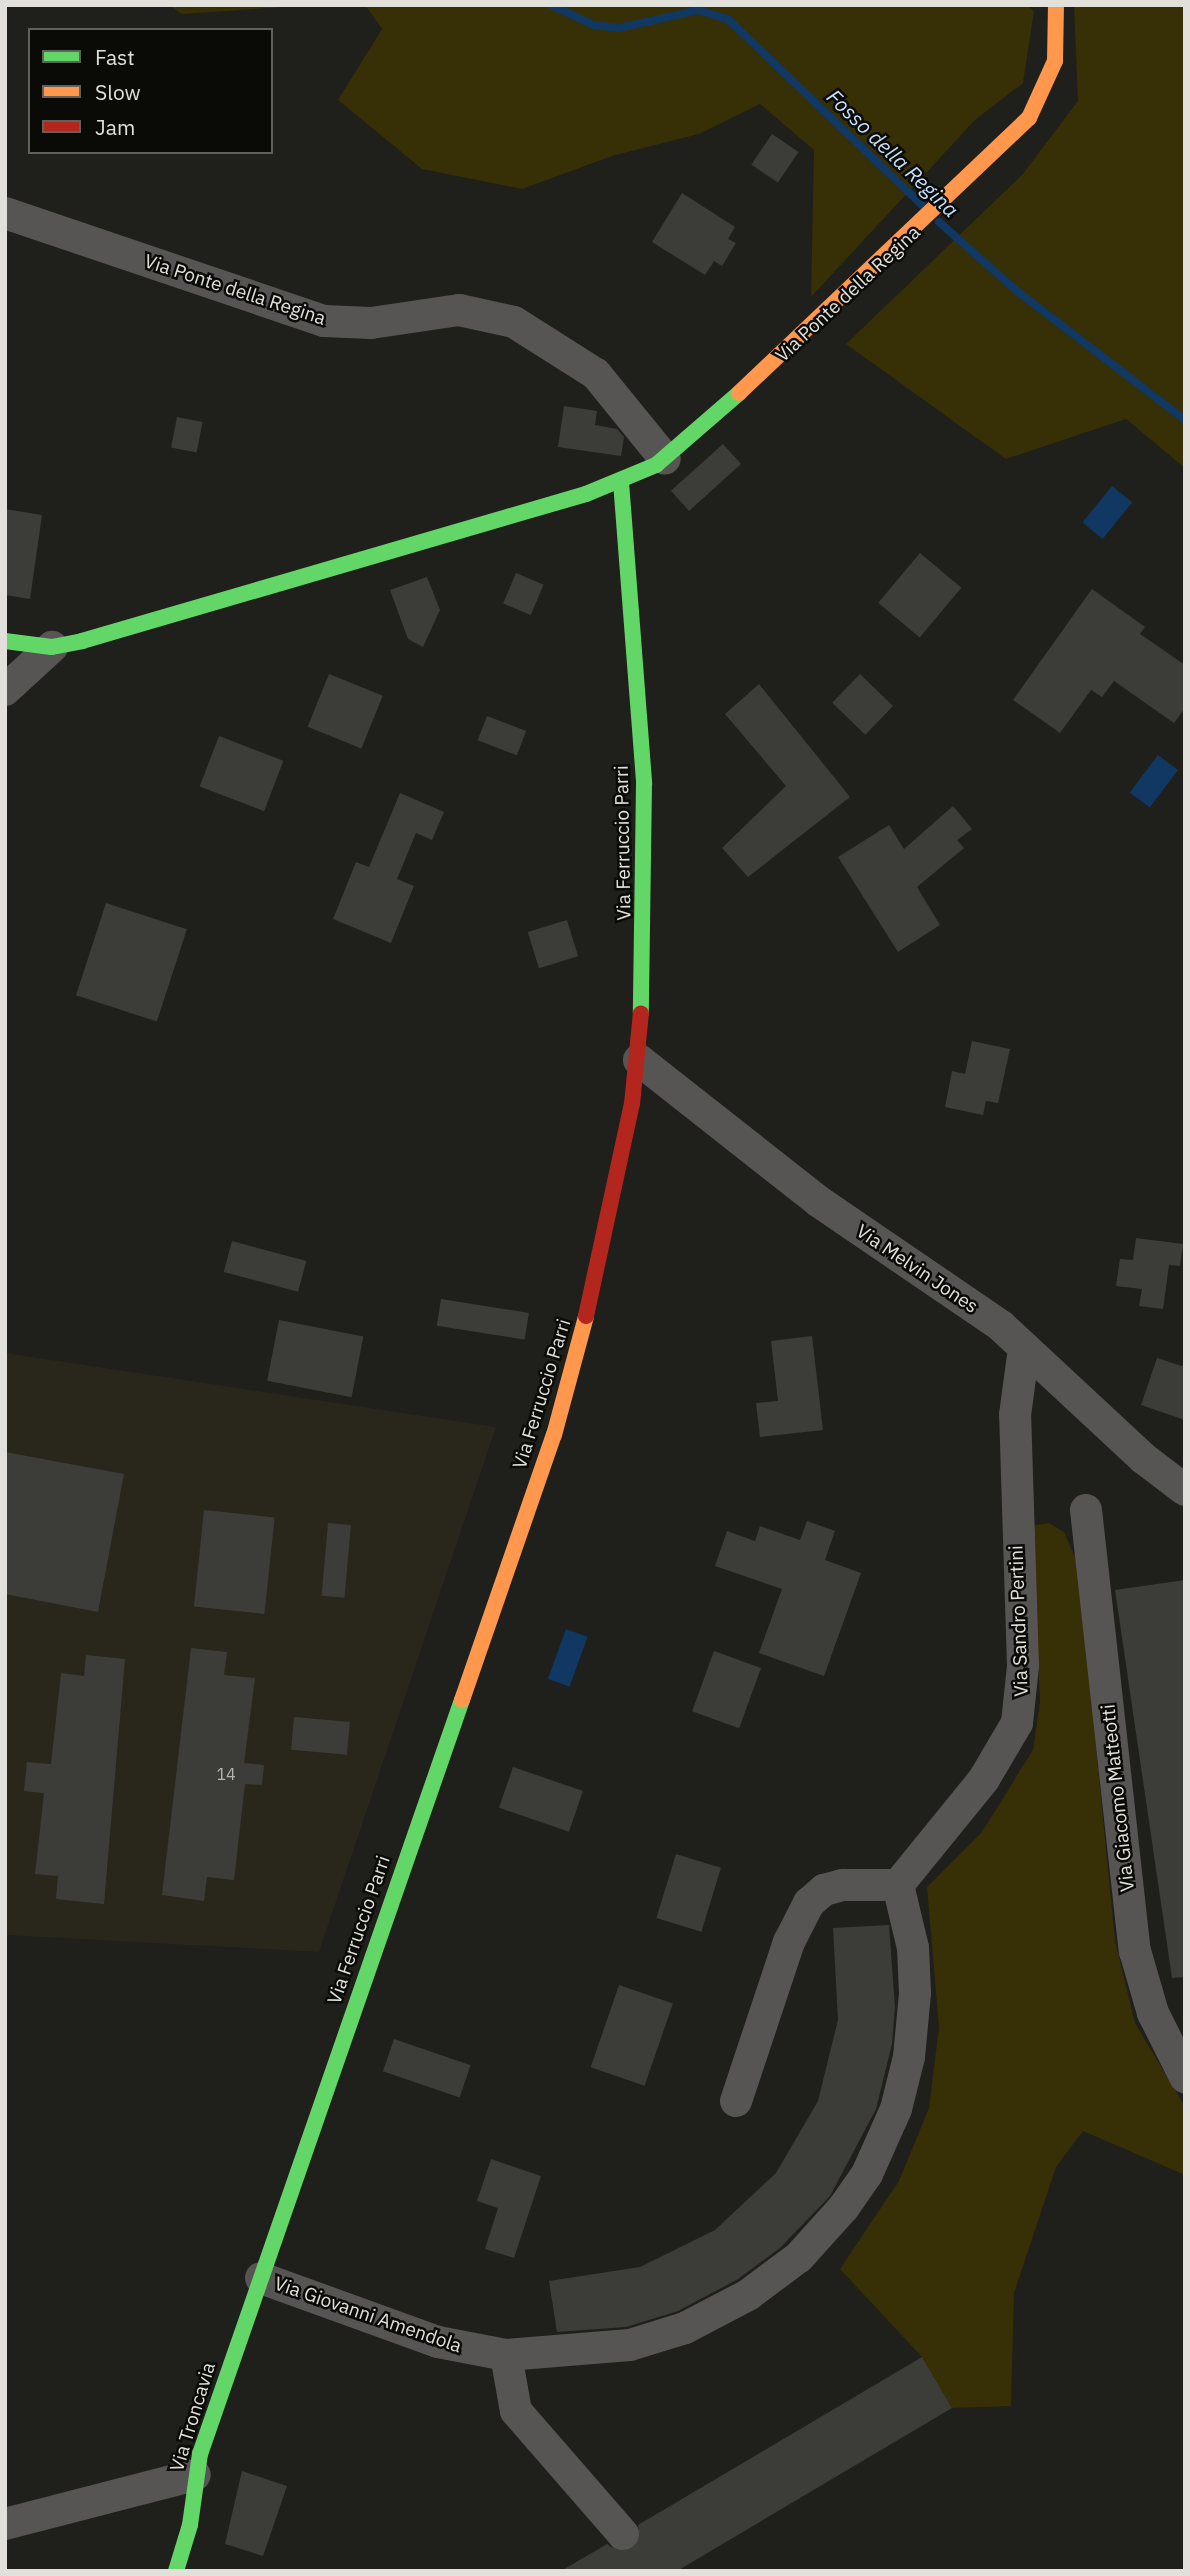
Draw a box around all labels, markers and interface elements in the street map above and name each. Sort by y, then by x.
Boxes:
legend [28,28,273,154]
text: Fast [95,43,135,71]
text: Slow [95,78,141,106]
water label: Fosso della Regina [822,84,964,222]
text: Jam [95,113,135,141]
street label: Via Ponte della Regina [771,221,925,367]
street label: Via Ponte della Regina [141,250,329,330]
street label: Via Ferruccio Parri [610,765,636,921]
street label: Via Melvin Jones [852,1220,982,1318]
street label: Via Ferruccio Parri [508,1316,576,1472]
street label: Via Sandro Pertini [1005,1545,1033,1697]
street label: Via Giacomo Matteotti [1097,1703,1139,1893]
house number: 14 [216,1764,236,1784]
street label: Via Ferruccio Parri [323,1853,395,2007]
street label: Via Giovanni Amendola [271,2272,465,2358]
street label: Via Troncavia [166,2360,220,2474]

